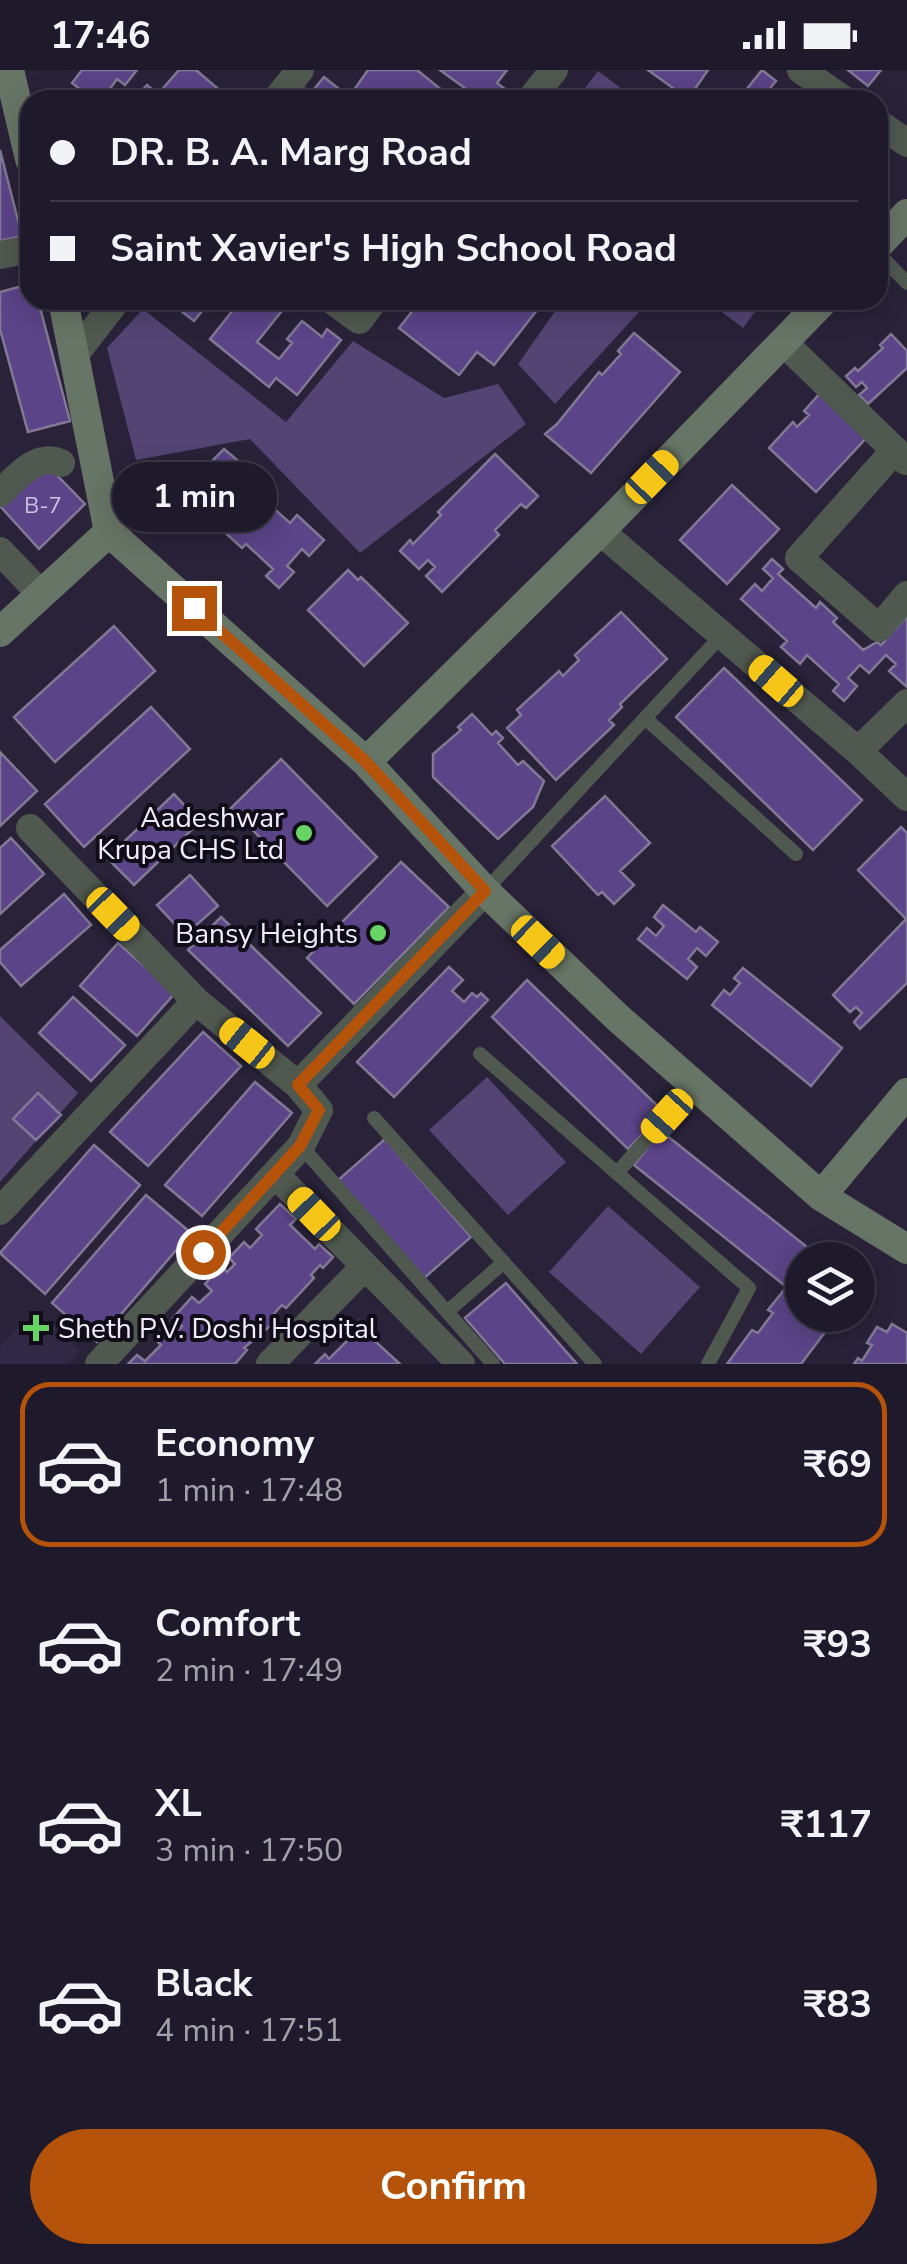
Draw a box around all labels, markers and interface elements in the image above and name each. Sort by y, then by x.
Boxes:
text: 17:46 [50,10,151,61]
text: DR. B. A. Marg Road [110,127,472,178]
text: Saint Xavier's High School Road [110,223,677,274]
car [620,445,684,509]
callout: 1 min [111,463,276,533]
text: 1 min [153,475,236,518]
house number: B-7 [24,491,62,521]
route end [172,586,217,631]
car [744,650,808,712]
place label: Aadeshwar Krupa CHS Ltd [97,799,284,869]
marker: Aadeshwar Krupa CHS Ltd [293,822,315,844]
car [81,882,145,946]
car [506,910,570,974]
place label: Bansy Heights [175,915,358,953]
marker: Bansy Heights [367,922,389,944]
car [214,1012,280,1074]
car [636,1084,698,1148]
car [282,1182,346,1246]
route start [181,1230,226,1275]
map controls [785,1242,875,1332]
button: layers [785,1242,875,1332]
place label: Sheth P.V. Doshi Hospital [58,1310,378,1348]
marker: Sheth P.V. Doshi Hospital [23,1315,49,1341]
text: Economy [155,1418,314,1469]
icon: car [35,1420,125,1510]
text: ₹69 [804,1439,872,1490]
text: 1 min · 17:48 [155,1469,343,1512]
text: Comfort [155,1598,300,1649]
icon: car [35,1600,125,1690]
text: ₹93 [804,1619,872,1670]
text: 2 min · 17:49 [155,1649,343,1692]
text: XL [155,1778,202,1829]
icon: car [35,1780,125,1870]
text: ₹117 [781,1799,872,1850]
text: 3 min · 17:50 [155,1829,343,1872]
text: Black [155,1958,252,2009]
icon: car [35,1960,125,2050]
text: ₹83 [804,1979,872,2030]
text: 4 min · 17:51 [155,2009,343,2052]
button: Confirm [30,2129,877,2244]

